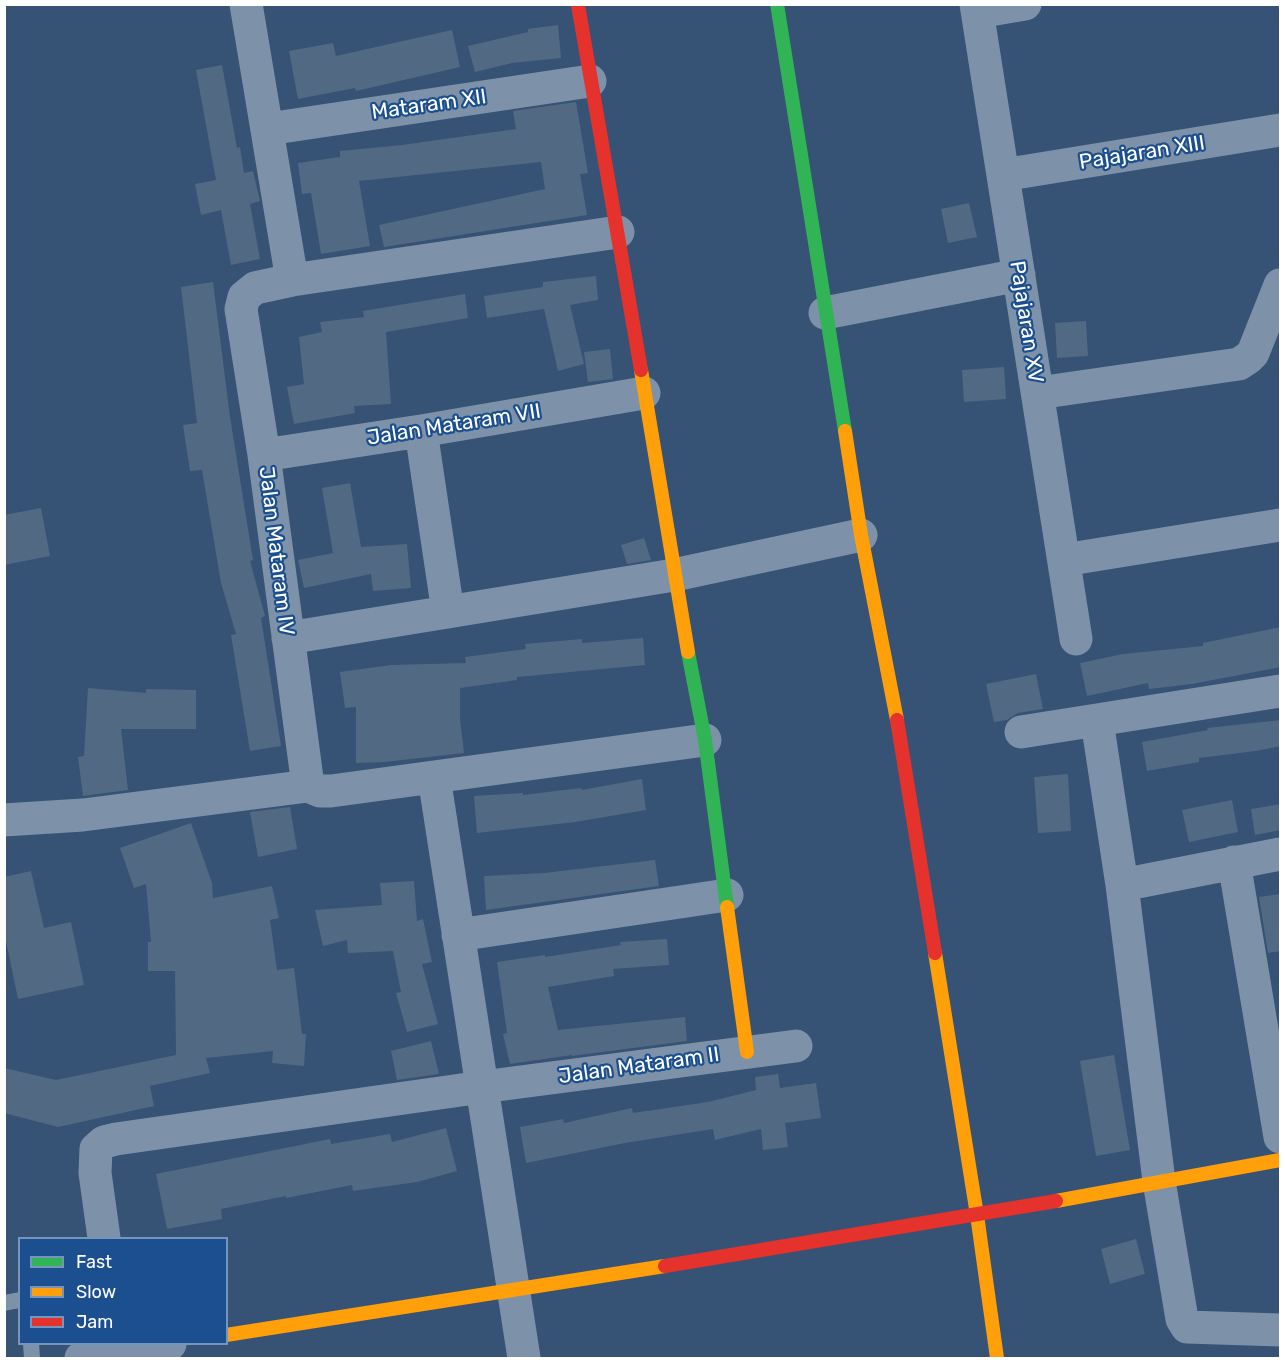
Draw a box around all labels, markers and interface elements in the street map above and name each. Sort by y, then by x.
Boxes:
street label: Mataram XII [370,84,488,126]
street label: Pajajaran XIII [1077,131,1207,175]
street label: Pajajaran XV [1004,259,1048,385]
street label: Jalan Mataram VII [365,399,543,451]
street label: Jalan Mataram IV [253,465,299,637]
street label: Jalan Mataram II [557,1042,721,1090]
legend [18,1237,228,1345]
text: Fast [76,1251,112,1273]
text: Slow [76,1281,116,1303]
text: Jam [76,1311,113,1333]

